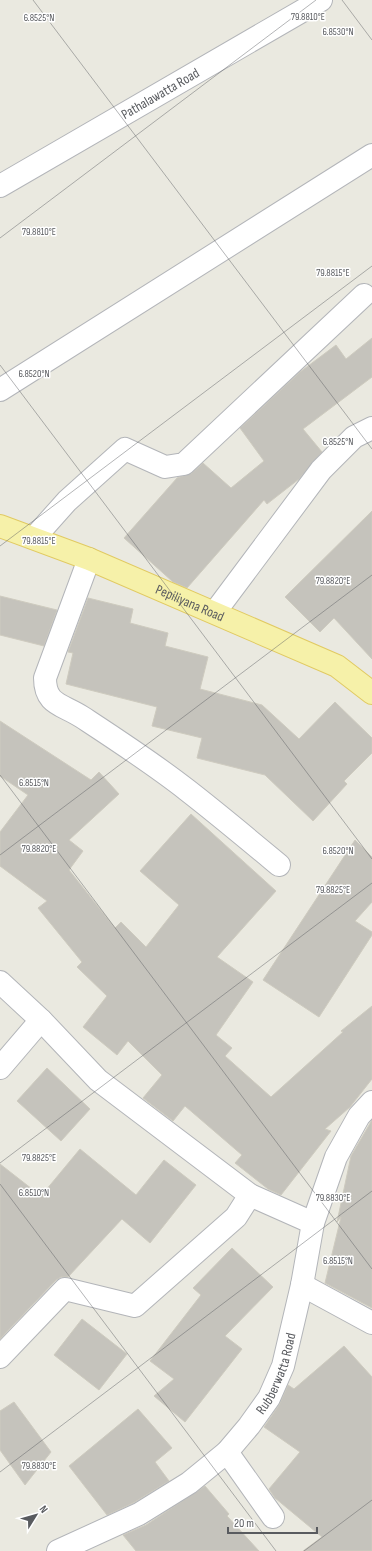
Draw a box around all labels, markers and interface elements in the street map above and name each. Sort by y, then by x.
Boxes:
text: 79.8810°E [291,11,325,23]
text: 6.8525°N [24,12,54,24]
text: 6.8530°N [322,26,354,38]
street label: Pathalawatta Road [118,64,202,122]
text: 79.8810°E [22,226,56,238]
text: 79.8815°E [316,267,350,279]
text: 6.8520°N [18,368,50,380]
text: 6.8525°N [323,436,353,448]
text: 79.8815°E [22,535,56,547]
text: 79.8820°E [316,575,350,587]
street label: Pepiliyana Road [153,580,227,625]
text: 6.8515°N [19,777,49,789]
text: 79.8820°E [22,843,56,855]
text: 6.8520°N [322,845,354,857]
text: 79.8825°E [316,884,350,896]
text: 79.8825°E [22,1152,56,1164]
text: 6.8510°N [19,1187,49,1199]
text: 79.8830°E [316,1192,350,1204]
text: 6.8515°N [323,1255,353,1267]
street label: Rubberwatta Road [252,1331,299,1417]
text: 79.8830°E [22,1460,56,1472]
north arrow [16,1495,56,1535]
text: N [37,1503,51,1516]
scale bar [228,1509,317,1535]
text: 20 m [234,1516,254,1531]

